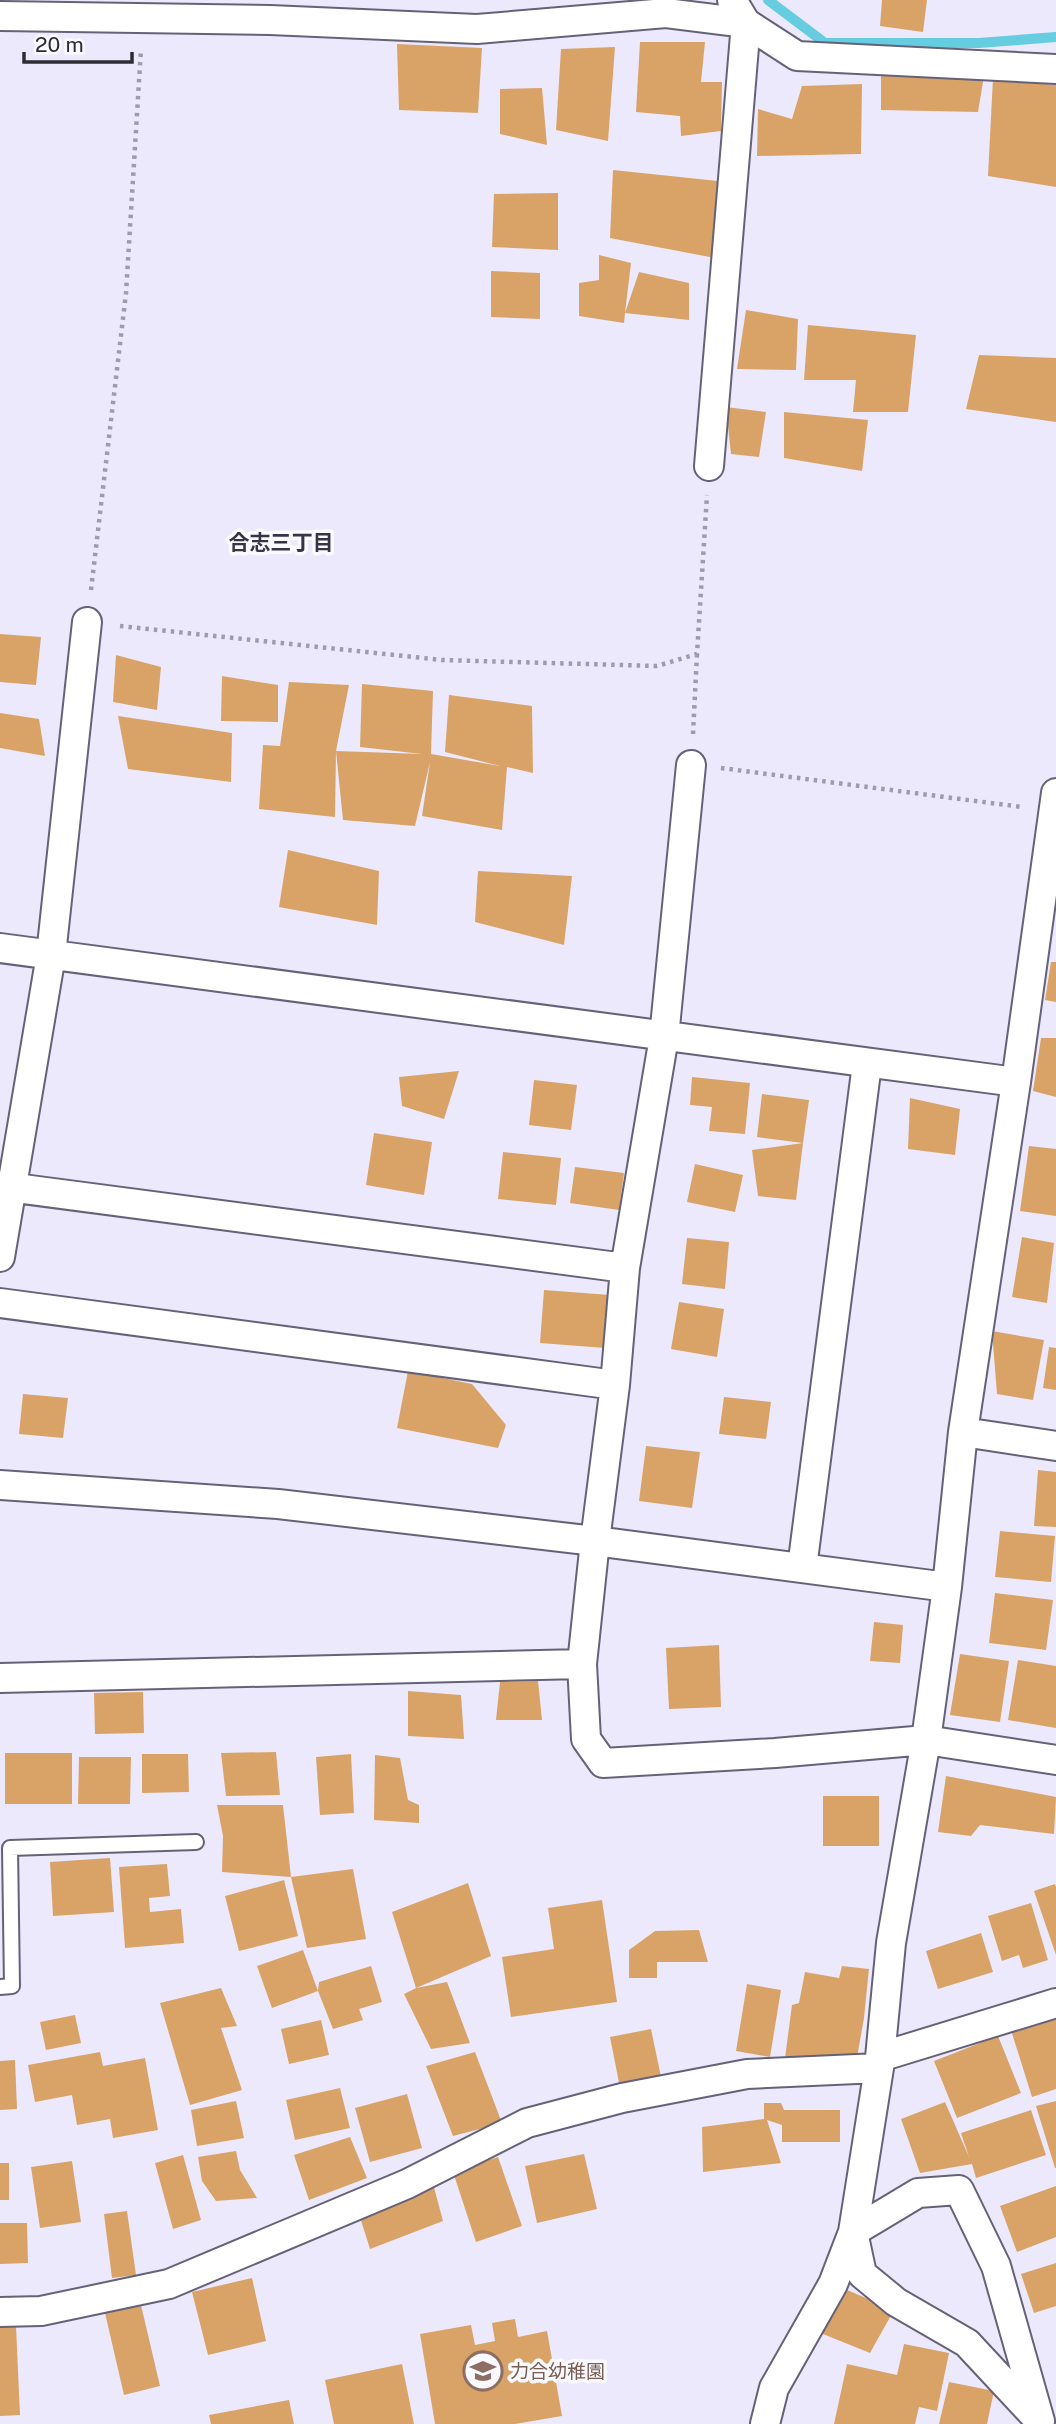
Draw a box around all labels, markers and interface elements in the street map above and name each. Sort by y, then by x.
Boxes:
scale bar [24,21,133,65]
text: 20 m [35,32,84,57]
district label: 合志三丁目 [229,530,334,555]
school or university icon: 力合幼稚園 [462,2350,504,2392]
place label: 力合幼稚園 [510,2360,605,2382]

